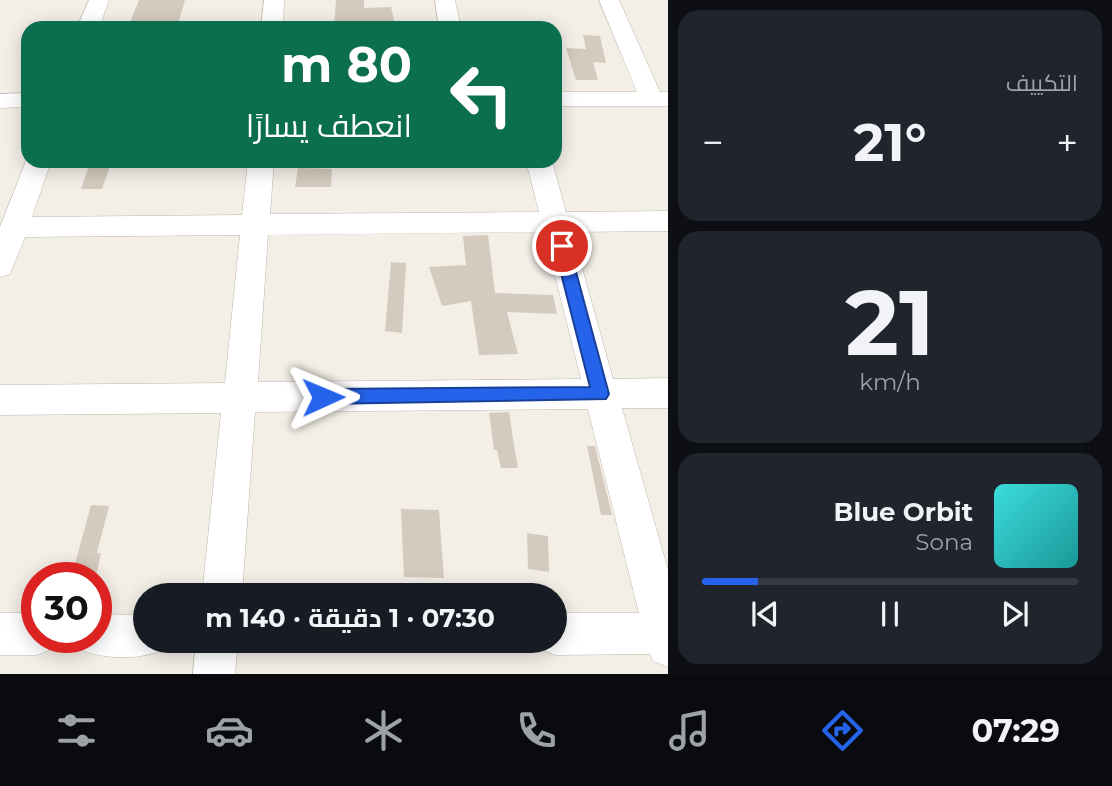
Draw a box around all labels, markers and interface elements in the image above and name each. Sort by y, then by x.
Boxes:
text: 80 m [281,35,412,94]
icon: left [436,49,527,140]
text: التكييف [1006,69,1078,97]
text: انعطف يسارًا [246,106,412,145]
text: 21° [854,111,926,174]
text: − [702,119,724,166]
text: + [1056,119,1078,166]
pin [532,216,592,276]
icon: arrive [543,227,581,265]
text: 21 [845,267,935,378]
position arrow [286,360,360,434]
text: km/h [859,368,921,396]
text: Blue Orbit [834,496,973,528]
text: Sona [915,528,973,556]
speed limit sign: 30 [21,562,112,653]
icon: previous [746,595,784,633]
icon: pause [871,595,909,633]
icon: next [996,595,1034,633]
text: 07:30 · 1 دقيقة · 140 m [205,602,495,634]
icon: filters [52,706,101,755]
icon: car [205,706,254,755]
icon: climate [359,706,408,755]
icon: phone [512,706,561,755]
icon: music [665,706,714,755]
icon: directions [818,706,867,755]
text: 07:29 [971,711,1060,750]

